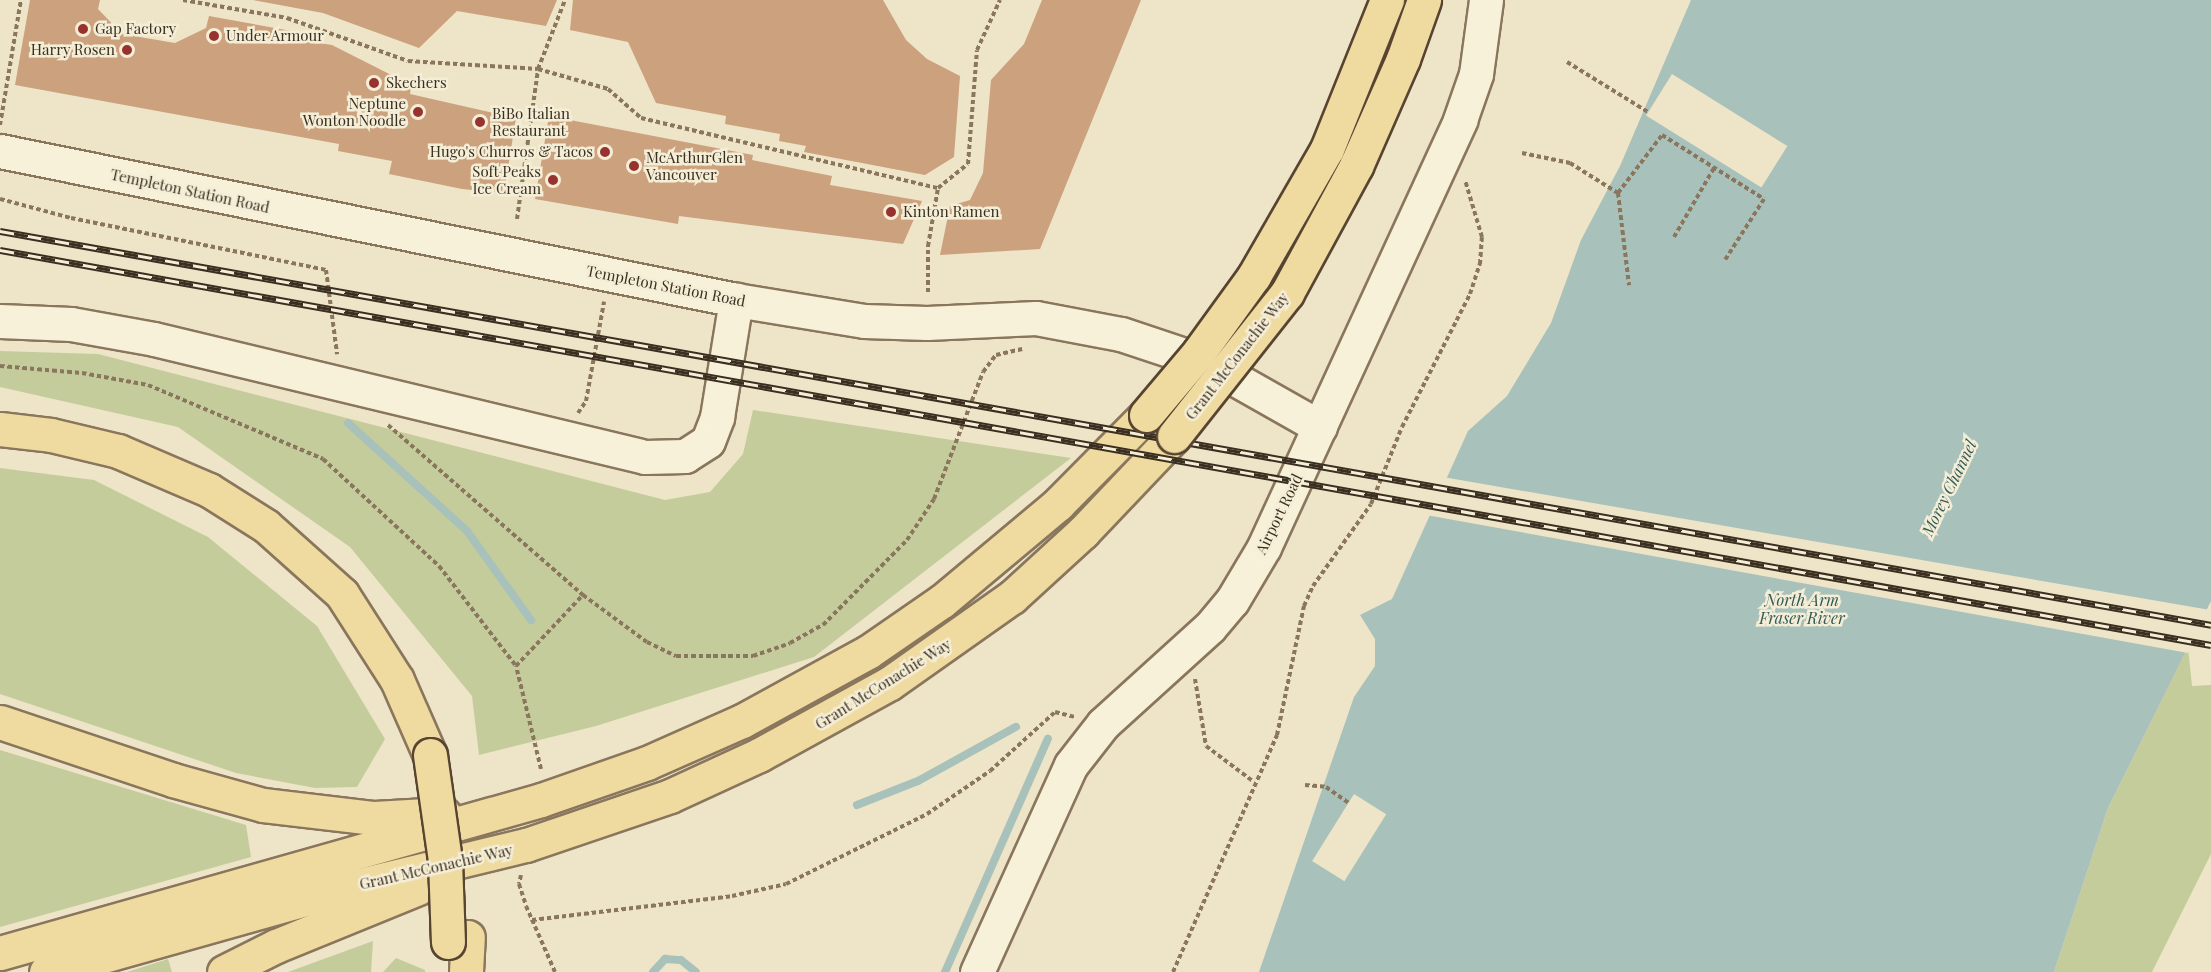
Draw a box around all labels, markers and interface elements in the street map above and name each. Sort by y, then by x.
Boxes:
place label: Gap Factory [95,20,176,38]
marker: Gap Factory [76,22,90,36]
place label: Under Armour [226,27,325,45]
marker: Under Armour [207,29,221,43]
place label: Harry Rosen [30,41,115,59]
marker: Harry Rosen [120,43,134,57]
place label: Skechers [386,74,447,92]
marker: Skechers [367,76,381,90]
place label: Neptune Wonton Noodle [303,94,406,129]
place label: BiBo Italian Restaurant [492,104,570,139]
marker: Neptune Wonton Noodle [411,105,425,119]
marker: BiBo Italian Restaurant [473,115,487,129]
place label: Hugo's Churros & Tacos [429,143,593,161]
marker: Hugo's Churros & Tacos [598,145,612,159]
place label: McArthurGlen Vancouver [646,148,743,183]
marker: McArthurGlen Vancouver [627,159,641,173]
place label: Soft Peaks Ice Cream [472,162,541,197]
street label: Templeton Station Road [109,165,271,217]
marker: Soft Peaks Ice Cream [546,173,560,187]
place label: Kinton Ramen [903,203,999,221]
marker: Kinton Ramen [884,205,898,219]
street label: Templeton Station Road [585,262,747,310]
street label: Grant McConachie Way [1181,288,1293,424]
water label: Morey Channel [1918,437,1980,539]
street label: Airport Road [1252,471,1306,557]
water label: North Arm Fraser River [1759,590,1845,628]
street label: Grant McConachie Way [812,635,954,733]
street label: Grant McConachie Way [357,841,515,893]

